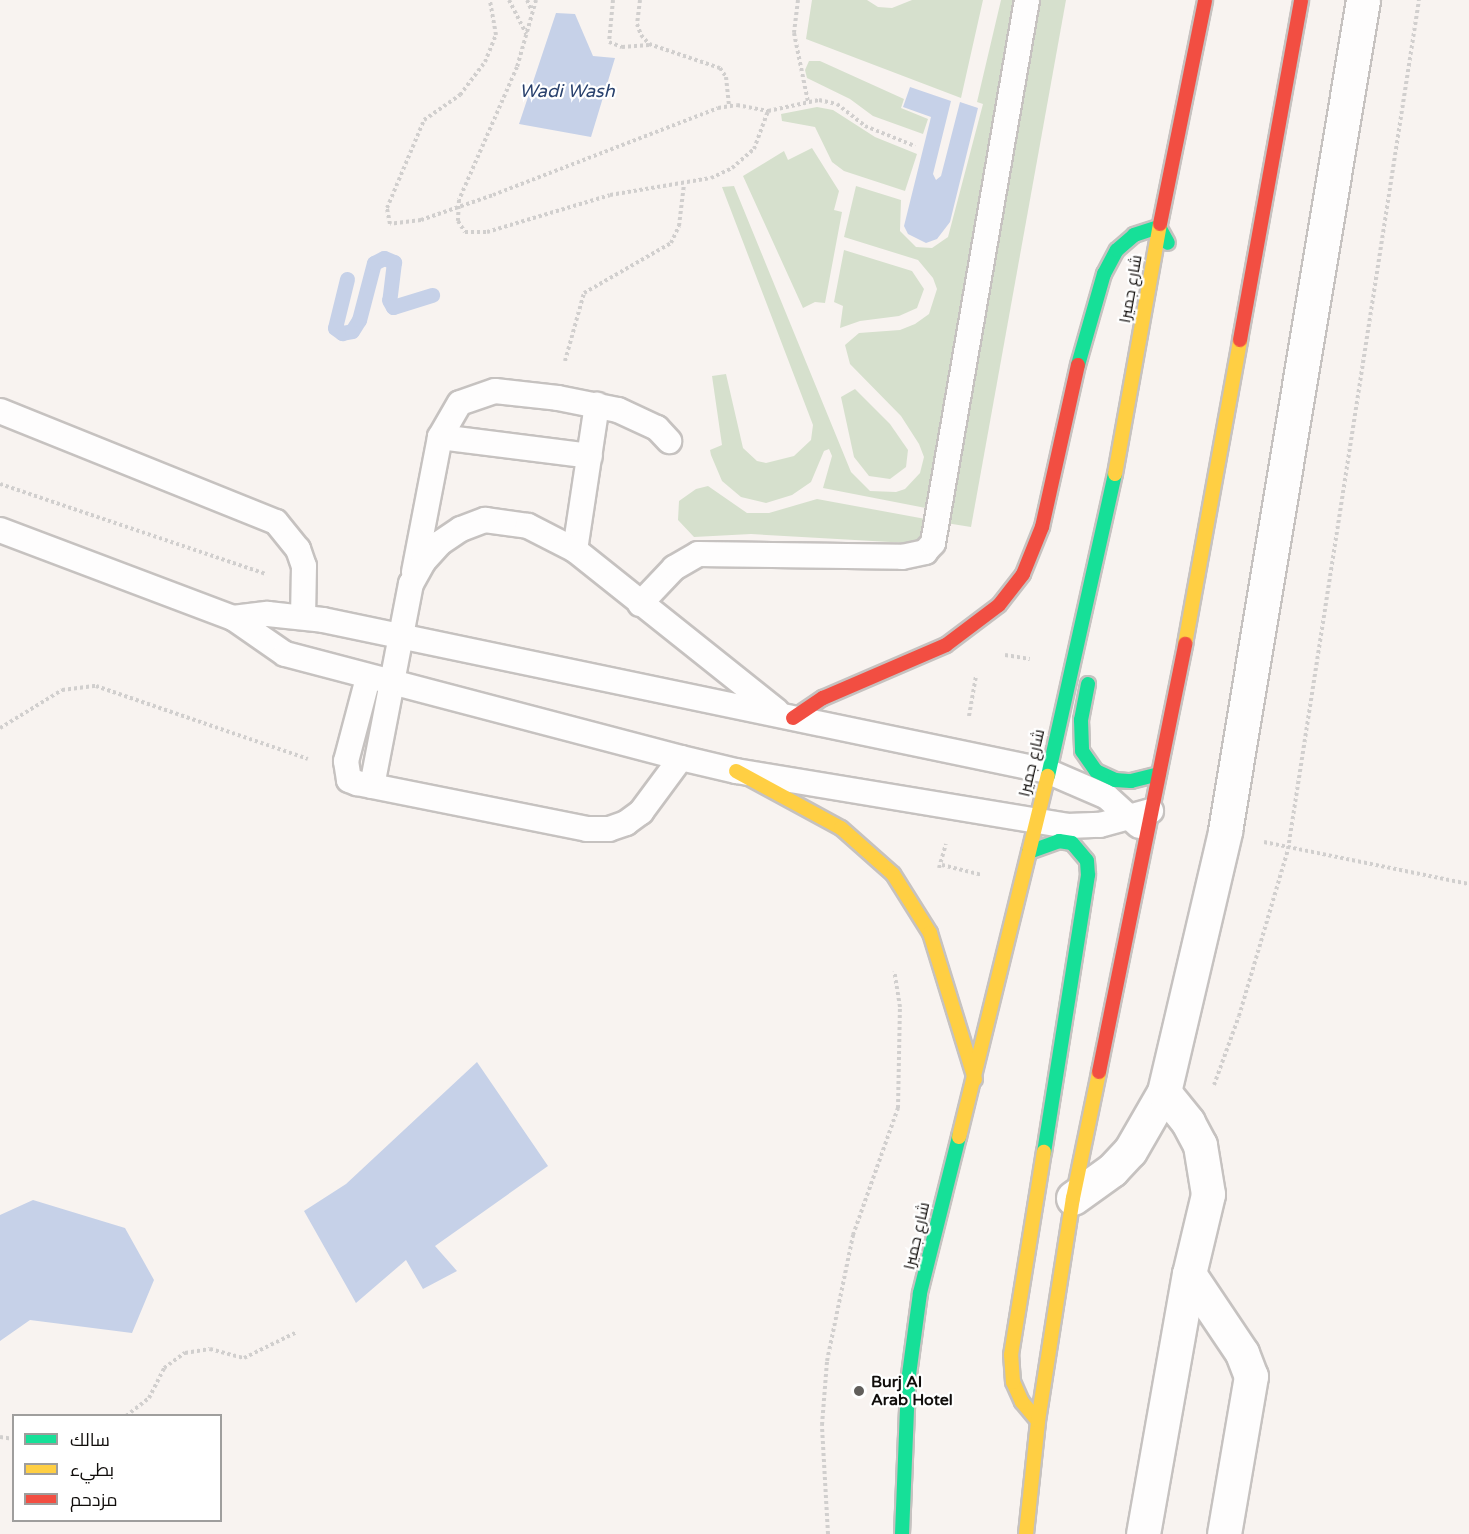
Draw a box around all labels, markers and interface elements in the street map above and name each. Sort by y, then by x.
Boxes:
water label: Wadi Wash [519,80,615,102]
street label: شارع جميرا [1116,254,1146,324]
street label: شارع جميرا [1015,727,1049,799]
street label: شارع جميرا [900,1200,934,1272]
place label: Burj Al Arab Hotel [871,1372,953,1410]
marker: Burj Al Arab Hotel [852,1384,866,1398]
legend [12,1414,222,1522]
text: سالك [70,1429,110,1451]
text: بطيء [70,1459,114,1481]
text: مزدحم [70,1489,118,1511]

